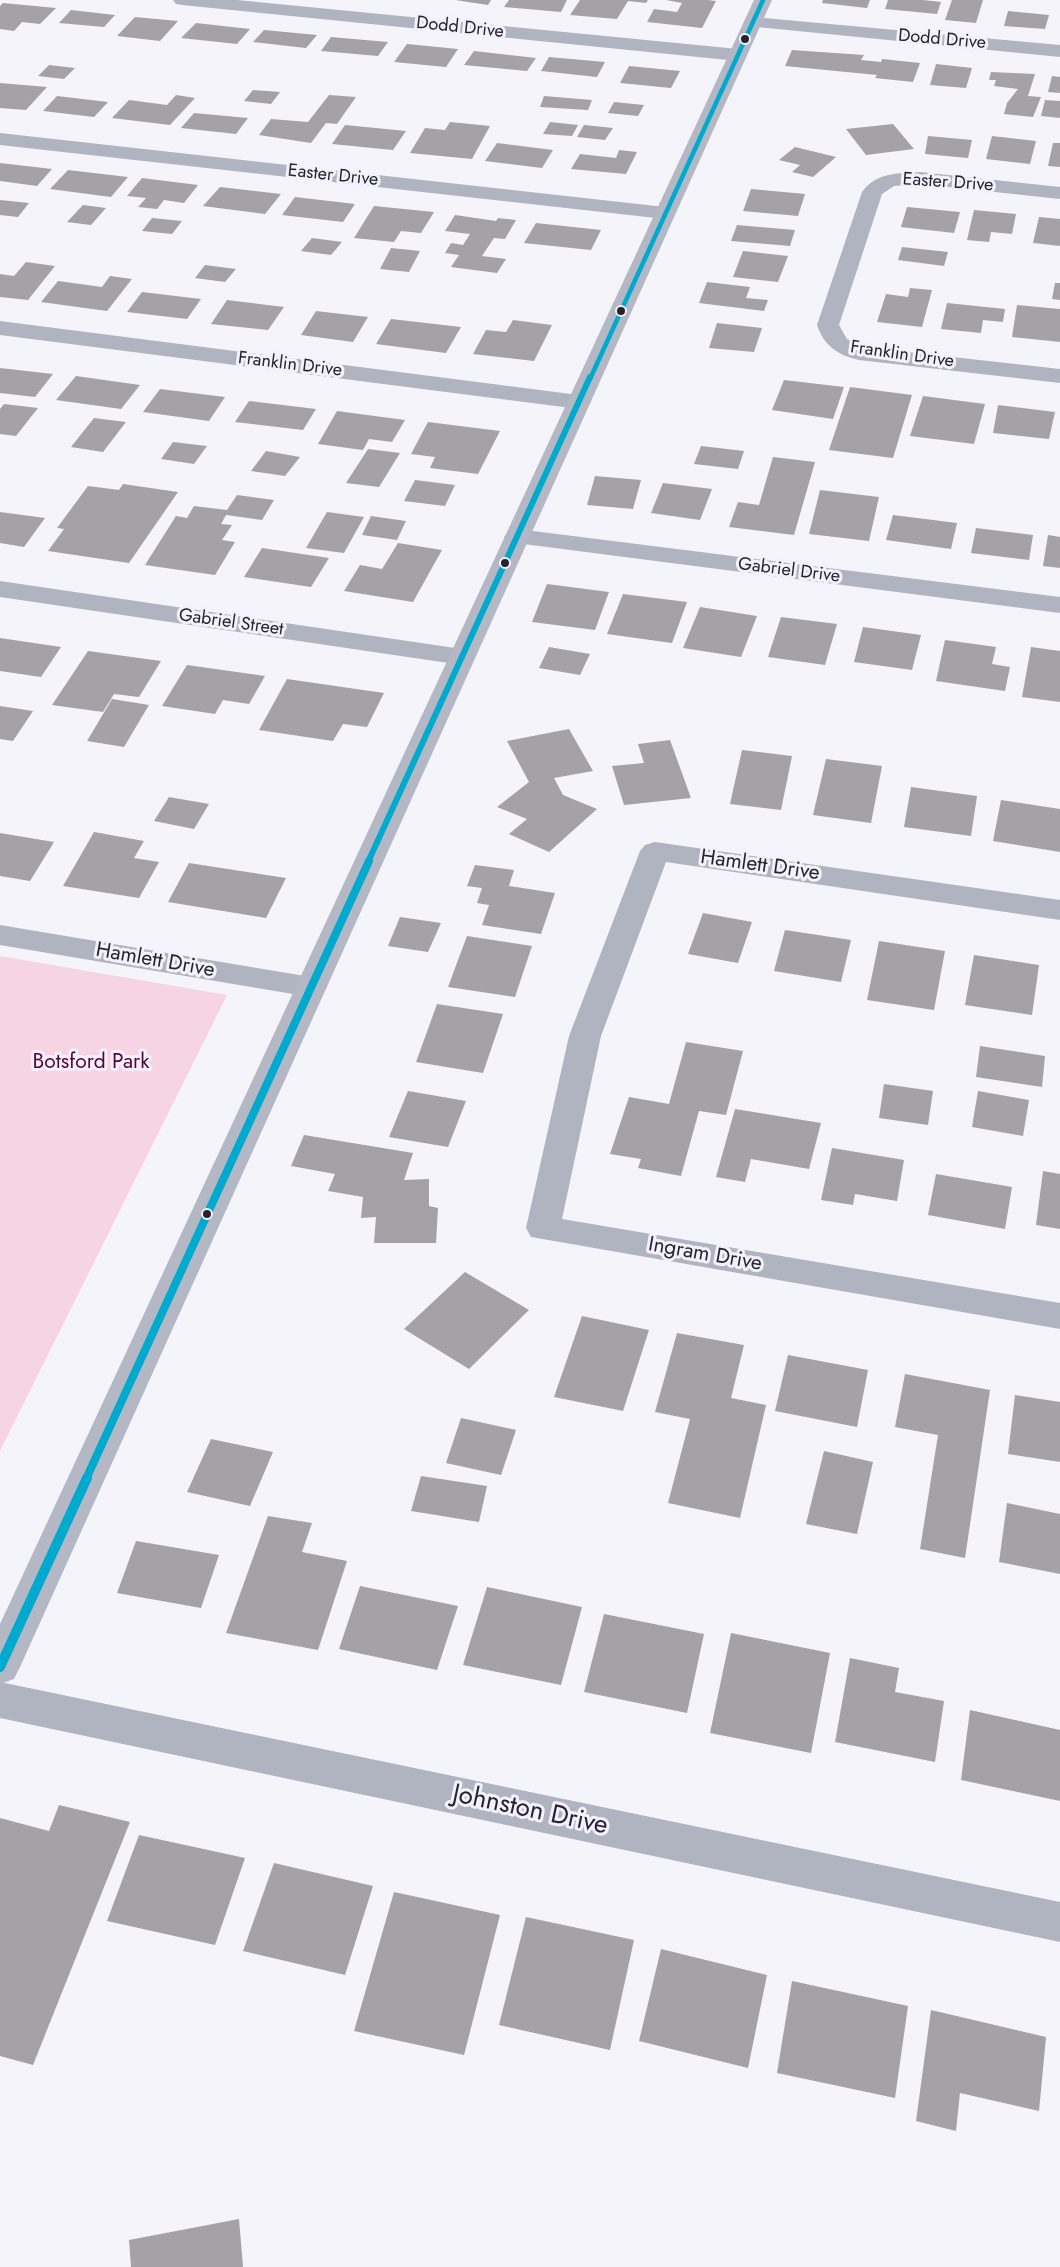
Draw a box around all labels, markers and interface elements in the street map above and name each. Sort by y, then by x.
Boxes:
street label: Dodd Drive [415,13,505,43]
street label: Dodd Drive [897,25,987,55]
unlabelled marker [739,33,751,45]
street label: Easter Drive [287,161,379,191]
street label: Easter Drive [902,169,994,197]
unlabelled marker [615,305,627,317]
street label: Franklin Drive [849,337,955,373]
street label: Franklin Drive [237,348,343,382]
street label: Gabriel Drive [737,554,841,588]
unlabelled marker [499,557,511,569]
street label: Gabriel Street [177,605,285,641]
street label: Hamlett Drive [699,845,821,887]
street label: Hamlett Drive [94,938,216,984]
park label: Botsford Park [32,1050,150,1076]
unlabelled marker [201,1208,213,1220]
street label: Ingram Drive [646,1233,764,1277]
street label: Johnston Drive [450,1779,610,1843]

